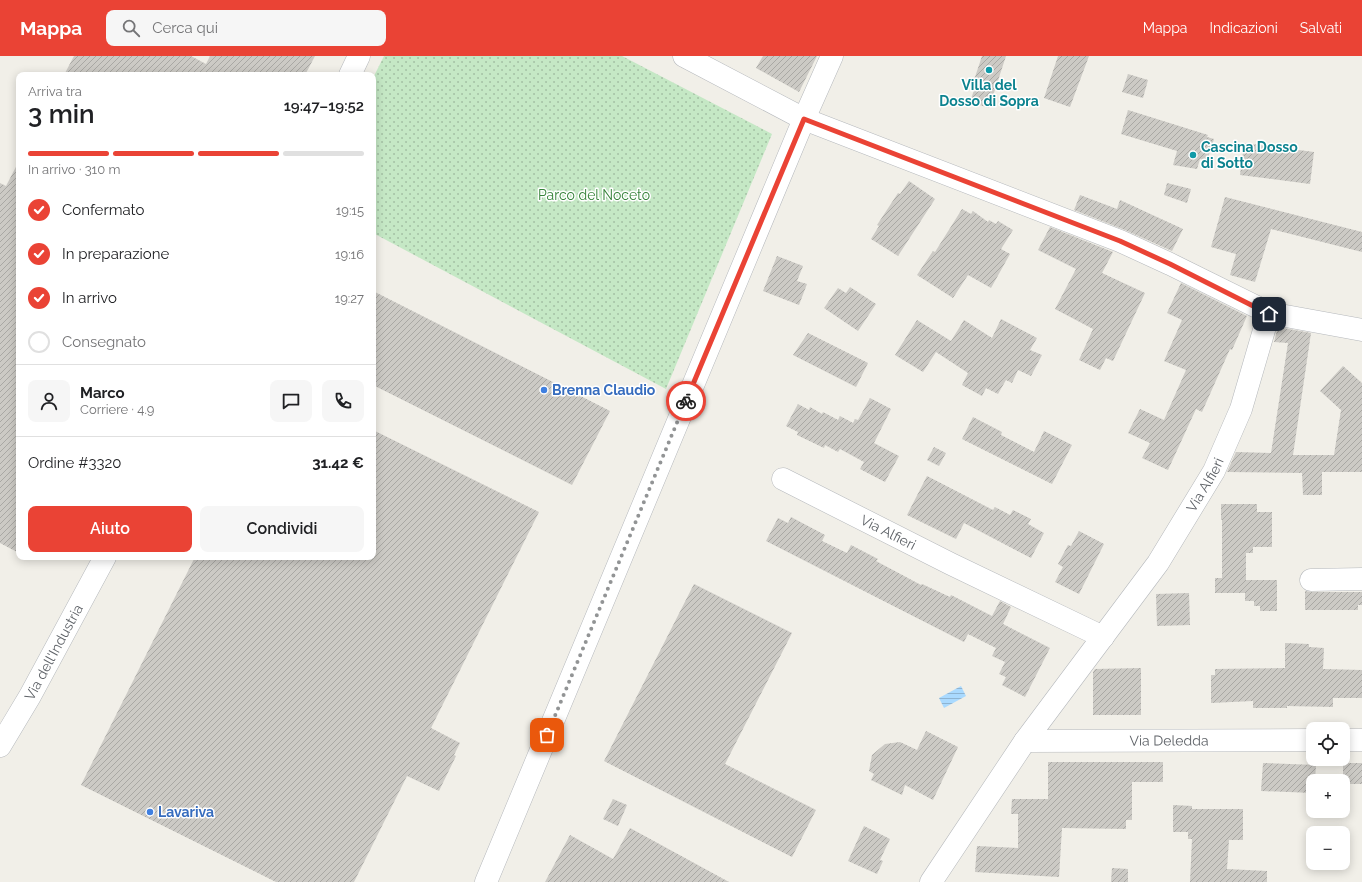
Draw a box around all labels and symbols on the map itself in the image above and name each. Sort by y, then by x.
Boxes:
marker: Villa del Dosso di Sopra [984,65,994,75]
place label: Villa del Dosso di Sopra [939,77,1039,109]
place label: Cascina Dosso di Sotto [1201,139,1298,171]
marker: Cascina Dosso di Sotto [1188,150,1198,160]
park label: Parco del Noceto [538,187,650,203]
pin [1252,297,1286,331]
courier [666,381,706,421]
place label: Brenna Claudio [552,382,656,398]
marker: Brenna Claudio [539,385,549,395]
street label: Via Alfieri [1183,455,1227,515]
street label: Via Alfieri [858,512,919,553]
street label: Via dell'Industria [21,602,86,703]
pin [530,718,564,752]
street label: Via Deledda [1129,732,1209,749]
place label: Lavariva [158,804,214,820]
marker: Lavariva [145,807,155,817]

